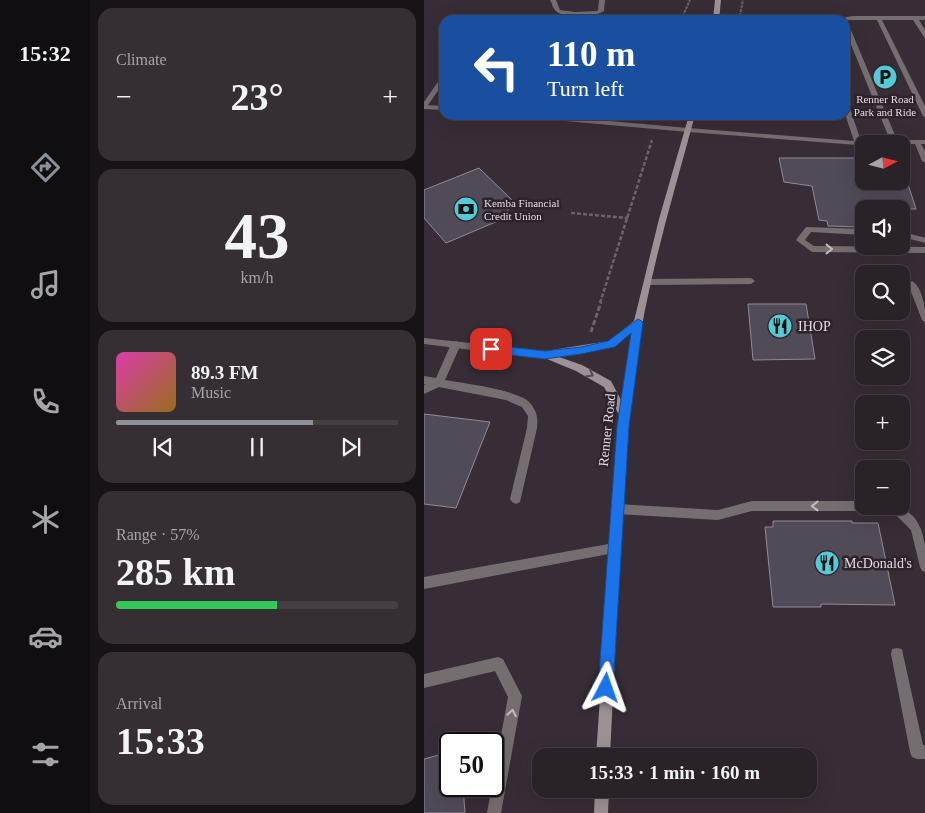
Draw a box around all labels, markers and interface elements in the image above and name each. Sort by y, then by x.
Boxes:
icon: left [464,35,529,100]
text: 110 m [547,35,635,74]
text: 15:32 [19,41,71,66]
text: Climate [116,51,167,68]
parking icon: Renner Road Park and Ride [872,64,898,90]
text: 23° [230,76,284,118]
text: Turn left [547,76,624,101]
text: − [116,81,132,112]
text: + [382,81,398,112]
place label: Renner Road Park and Ride [854,93,916,118]
north arrow [855,135,910,190]
map controls [855,135,910,515]
icon: directions [28,150,63,185]
bank icon: Kemba Financial Credit Union [453,196,479,222]
place label: Kemba Financial Credit Union [484,197,559,222]
text: 43 [225,200,290,272]
button: sound [855,200,910,255]
one-way arrow [825,244,833,254]
button: search [855,265,910,320]
icon: music [28,267,63,302]
text: km/h [241,269,273,286]
restaurant icon: IHOP [767,313,793,339]
place label: IHOP [798,319,831,334]
pin [470,328,512,370]
button: layers [855,330,910,385]
icon: arrive [477,335,505,363]
text: 89.3 FM [191,362,259,383]
one-way arrow [585,368,594,378]
icon: phone [28,384,63,419]
text: Music [191,384,231,401]
street label: Renner Road [596,393,618,467]
button: + [855,395,910,450]
icon: previous [149,433,177,461]
icon: pause [243,433,271,461]
icon: next [337,433,365,461]
button: − [855,460,910,515]
one-way arrow [811,501,819,511]
icon: climate [28,502,63,537]
text: Range · 57% [116,526,200,543]
restaurant icon: McDonald's [814,550,840,576]
text: 285 km [116,551,235,593]
place label: McDonald's [844,556,912,571]
icon: car [28,619,63,654]
position arrow [579,661,631,713]
text: Arrival [116,695,162,712]
one-way arrow [506,709,516,718]
text: 15:33 [116,720,205,762]
speed limit sign: 50 [439,732,504,797]
icon: filters [28,737,63,772]
text: 15:33 · 1 min · 160 m [589,762,760,783]

